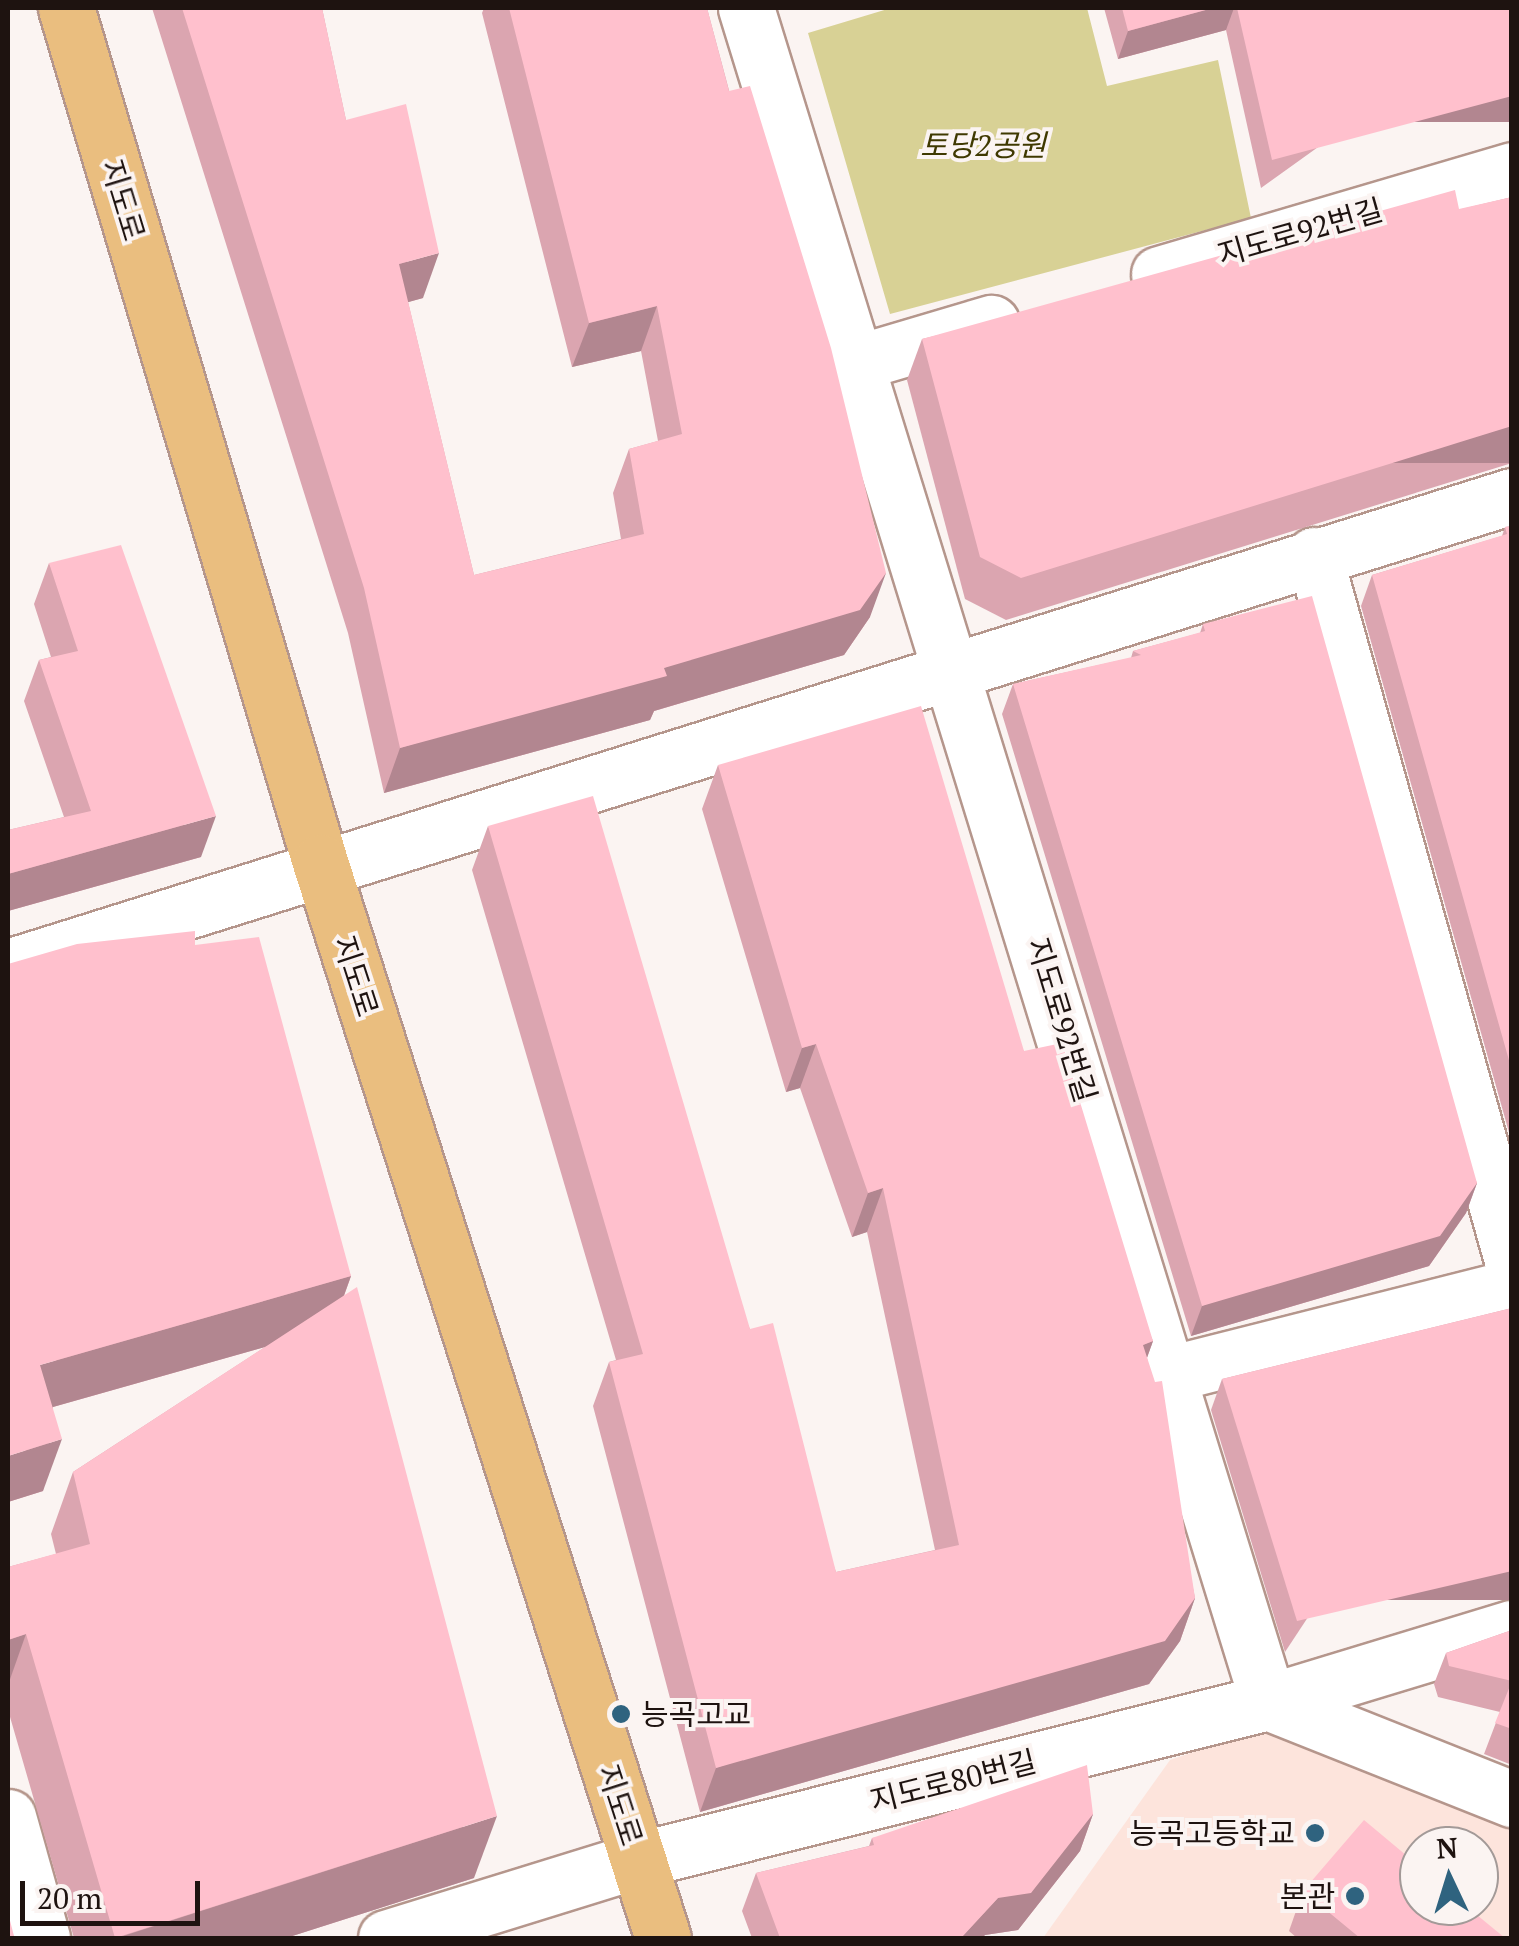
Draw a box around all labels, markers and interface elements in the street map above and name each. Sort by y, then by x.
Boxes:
park label: 토당2공원 [920,127,1046,163]
street label: 지도로 [94,155,152,245]
street label: 지도로92번길 [1213,191,1387,273]
street label: 지도로 [326,931,386,1021]
street label: 지도로92번길 [1020,933,1104,1107]
place label: 능곡고교 [641,1696,751,1732]
marker: 능곡고교 [610,1703,632,1725]
street label: 지도로80번길 [866,1743,1040,1819]
street label: 지도로 [590,1760,650,1850]
place label: 능곡고등학교 [1129,1815,1295,1851]
marker: 능곡고등학교 [1304,1822,1326,1844]
north arrow [1399,1826,1499,1926]
text: N [1435,1828,1459,1867]
scale bar [25,1861,205,1923]
text: 20 m [37,1878,102,1918]
place label: 본관 [1280,1878,1335,1914]
marker: 본관 [1344,1885,1366,1907]

